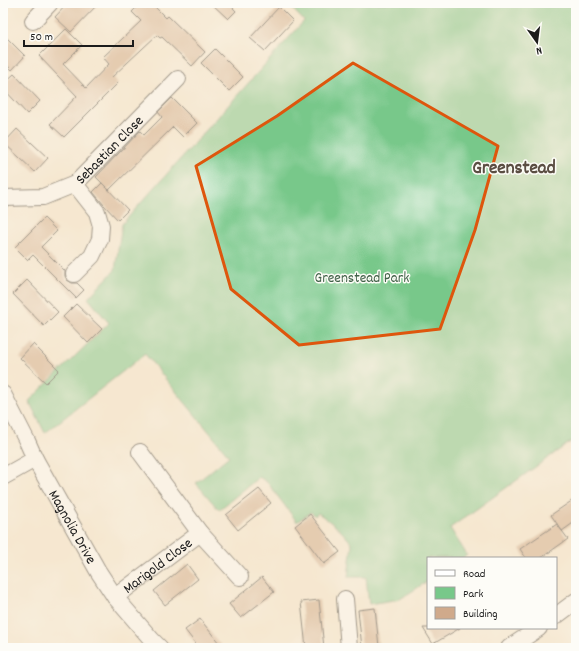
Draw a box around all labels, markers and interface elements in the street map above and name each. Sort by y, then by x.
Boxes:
scale bar [24,22,133,48]
north arrow [517,22,557,62]
text: 50 m [30,29,53,46]
text: N [534,41,544,58]
street label: Sebastian Close [71,111,150,190]
district label: Greenstead [472,156,556,183]
park label: Greenstead Park [315,268,409,290]
street label: Magnolia Drive [42,487,101,569]
street label: Marigold Close [119,533,198,600]
legend [427,557,557,629]
text: Road [463,566,485,583]
text: Park [463,586,484,603]
text: Building [463,606,498,623]

